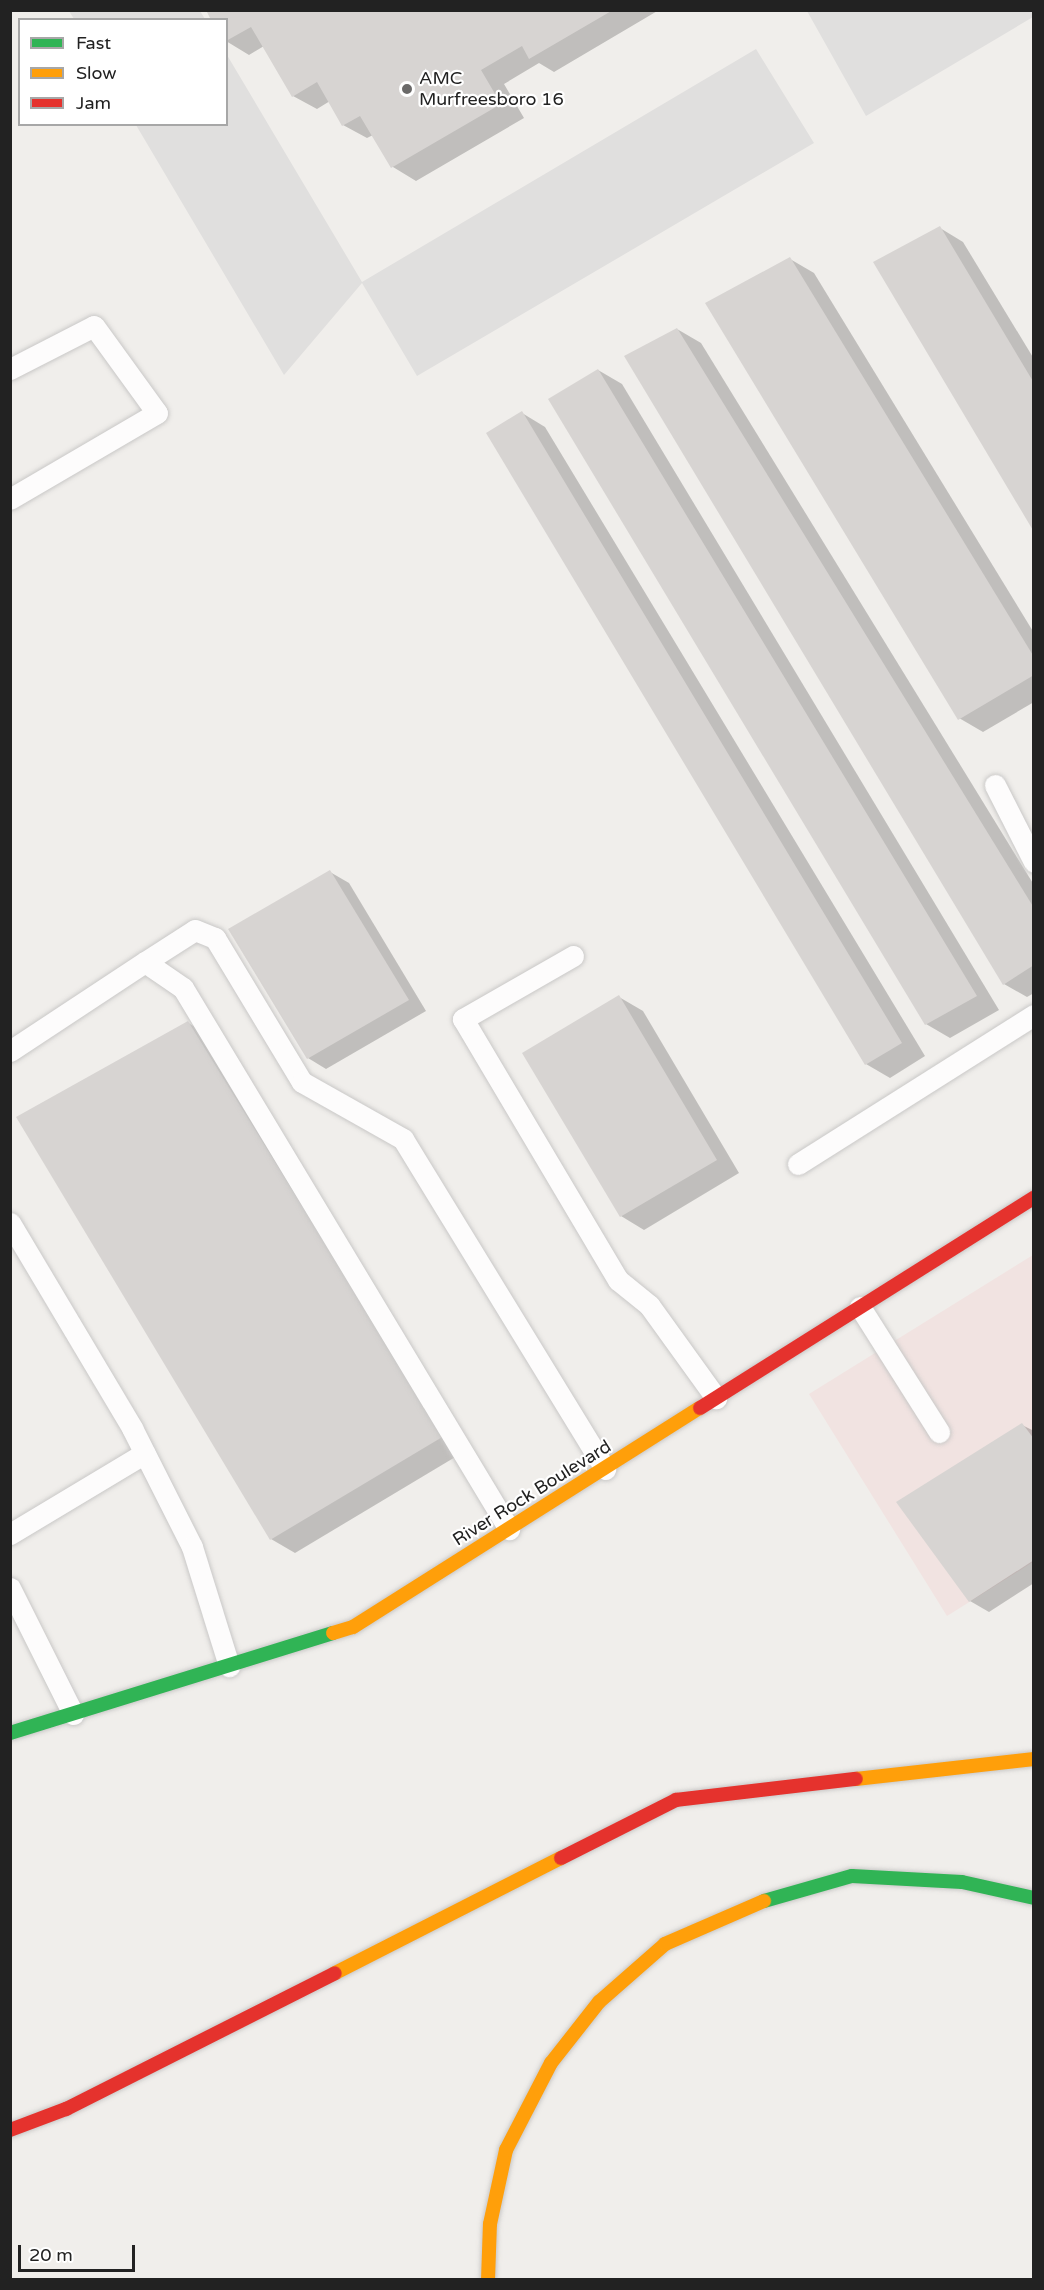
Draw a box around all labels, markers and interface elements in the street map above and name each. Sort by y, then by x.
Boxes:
legend [18,18,228,126]
text: Fast [76,32,111,54]
text: Slow [76,62,117,84]
place label: AMC Murfreesboro 16 [419,68,564,110]
marker: AMC Murfreesboro 16 [400,82,414,96]
text: Jam [76,92,111,114]
street label: River Rock Boulevard [449,1435,615,1551]
scale bar [21,2233,138,2271]
text: 20 m [29,2244,73,2266]

